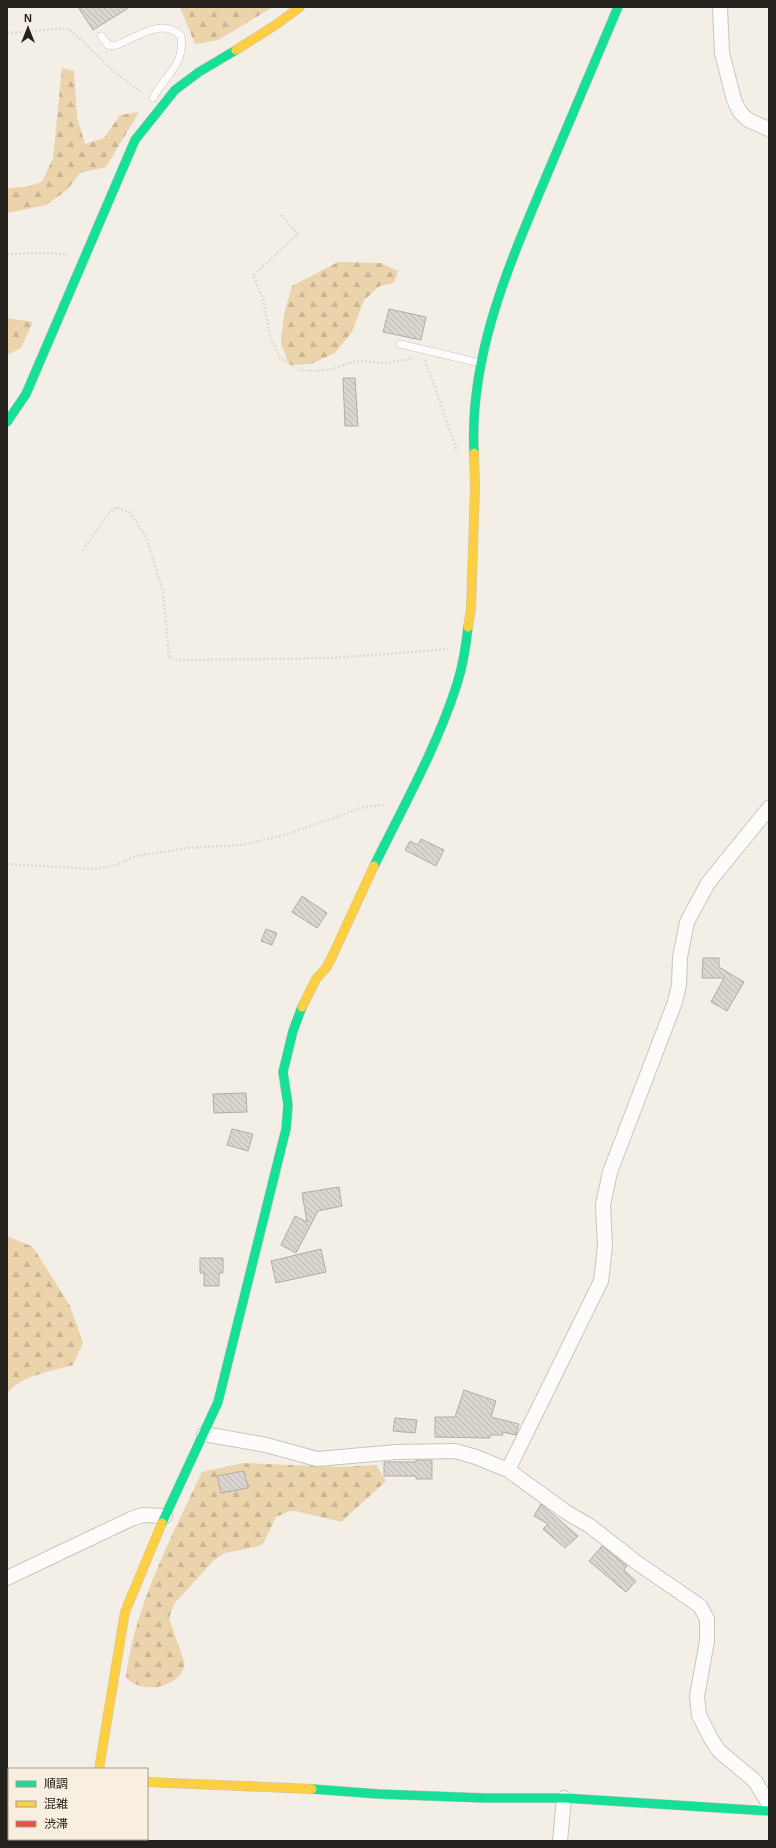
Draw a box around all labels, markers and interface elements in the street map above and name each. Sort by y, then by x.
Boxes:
north arrow [8,8,48,48]
text: N [24,12,32,24]
legend [8,1768,148,1840]
text: 順調 [44,1777,68,1791]
text: 混雑 [44,1797,68,1811]
text: 渋滞 [44,1817,68,1831]

